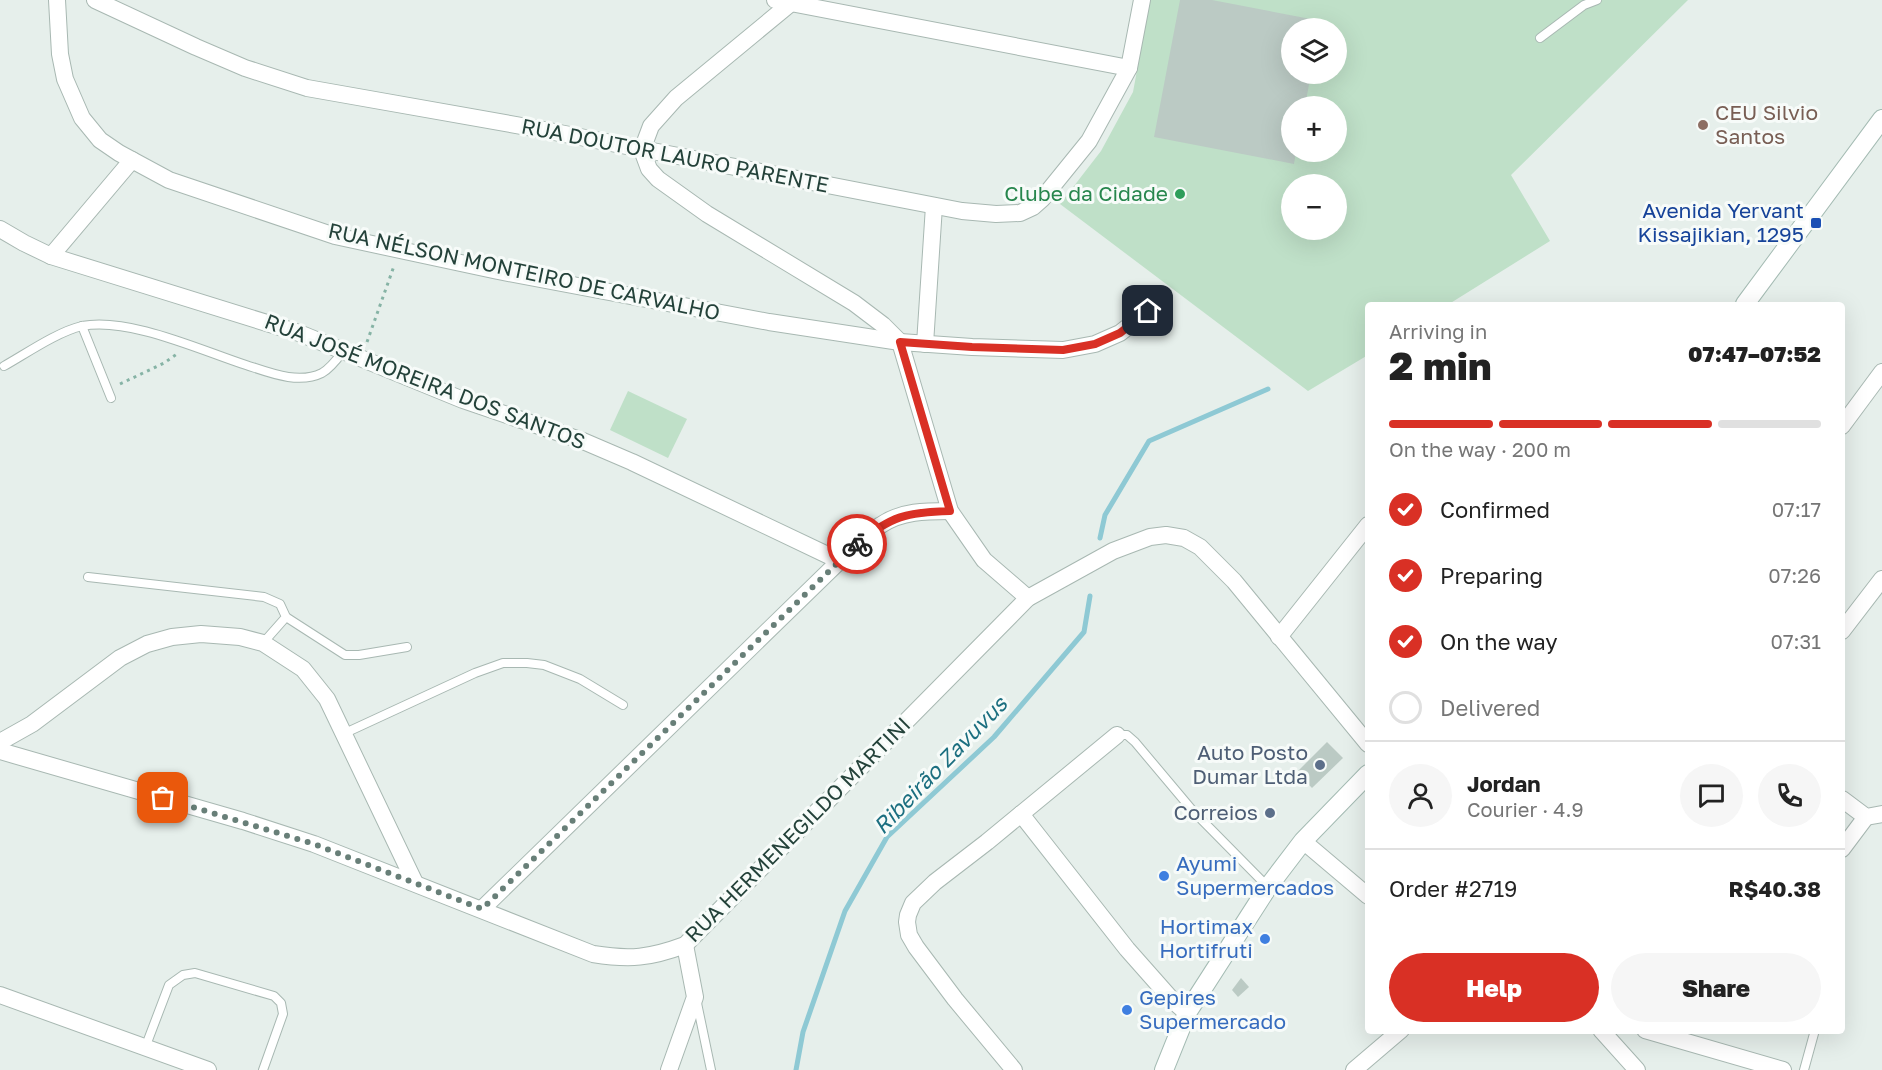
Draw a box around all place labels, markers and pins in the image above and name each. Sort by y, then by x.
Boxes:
place label: CEU Silvio Santos [1715,99,1818,149]
marker: CEU Silvio Santos [1696,118,1710,132]
place label: Clube da Cidade [1004,180,1168,206]
marker: Clube da Cidade [1173,187,1187,201]
place label: Avenida Yervant Kissajikian, 1295 [1637,197,1804,247]
marker: Avenida Yervant Kissajikian, 1295 [1809,216,1823,230]
pin [1122,285,1173,336]
place label: Auto Posto Dumar Ltda [1192,739,1308,789]
marker: Auto Posto Dumar Ltda [1313,758,1327,772]
pin [137,772,188,823]
place label: Correios [1173,799,1258,825]
marker: Correios [1263,806,1277,820]
place label: Ayumi Supermercados [1176,850,1334,900]
marker: Ayumi Supermercados [1157,869,1171,883]
place label: Hortimax Hortifruti [1159,913,1253,963]
marker: Hortimax Hortifruti [1258,932,1272,946]
place label: Gepires Supermercado [1139,984,1286,1034]
marker: Gepires Supermercado [1120,1003,1134,1017]

